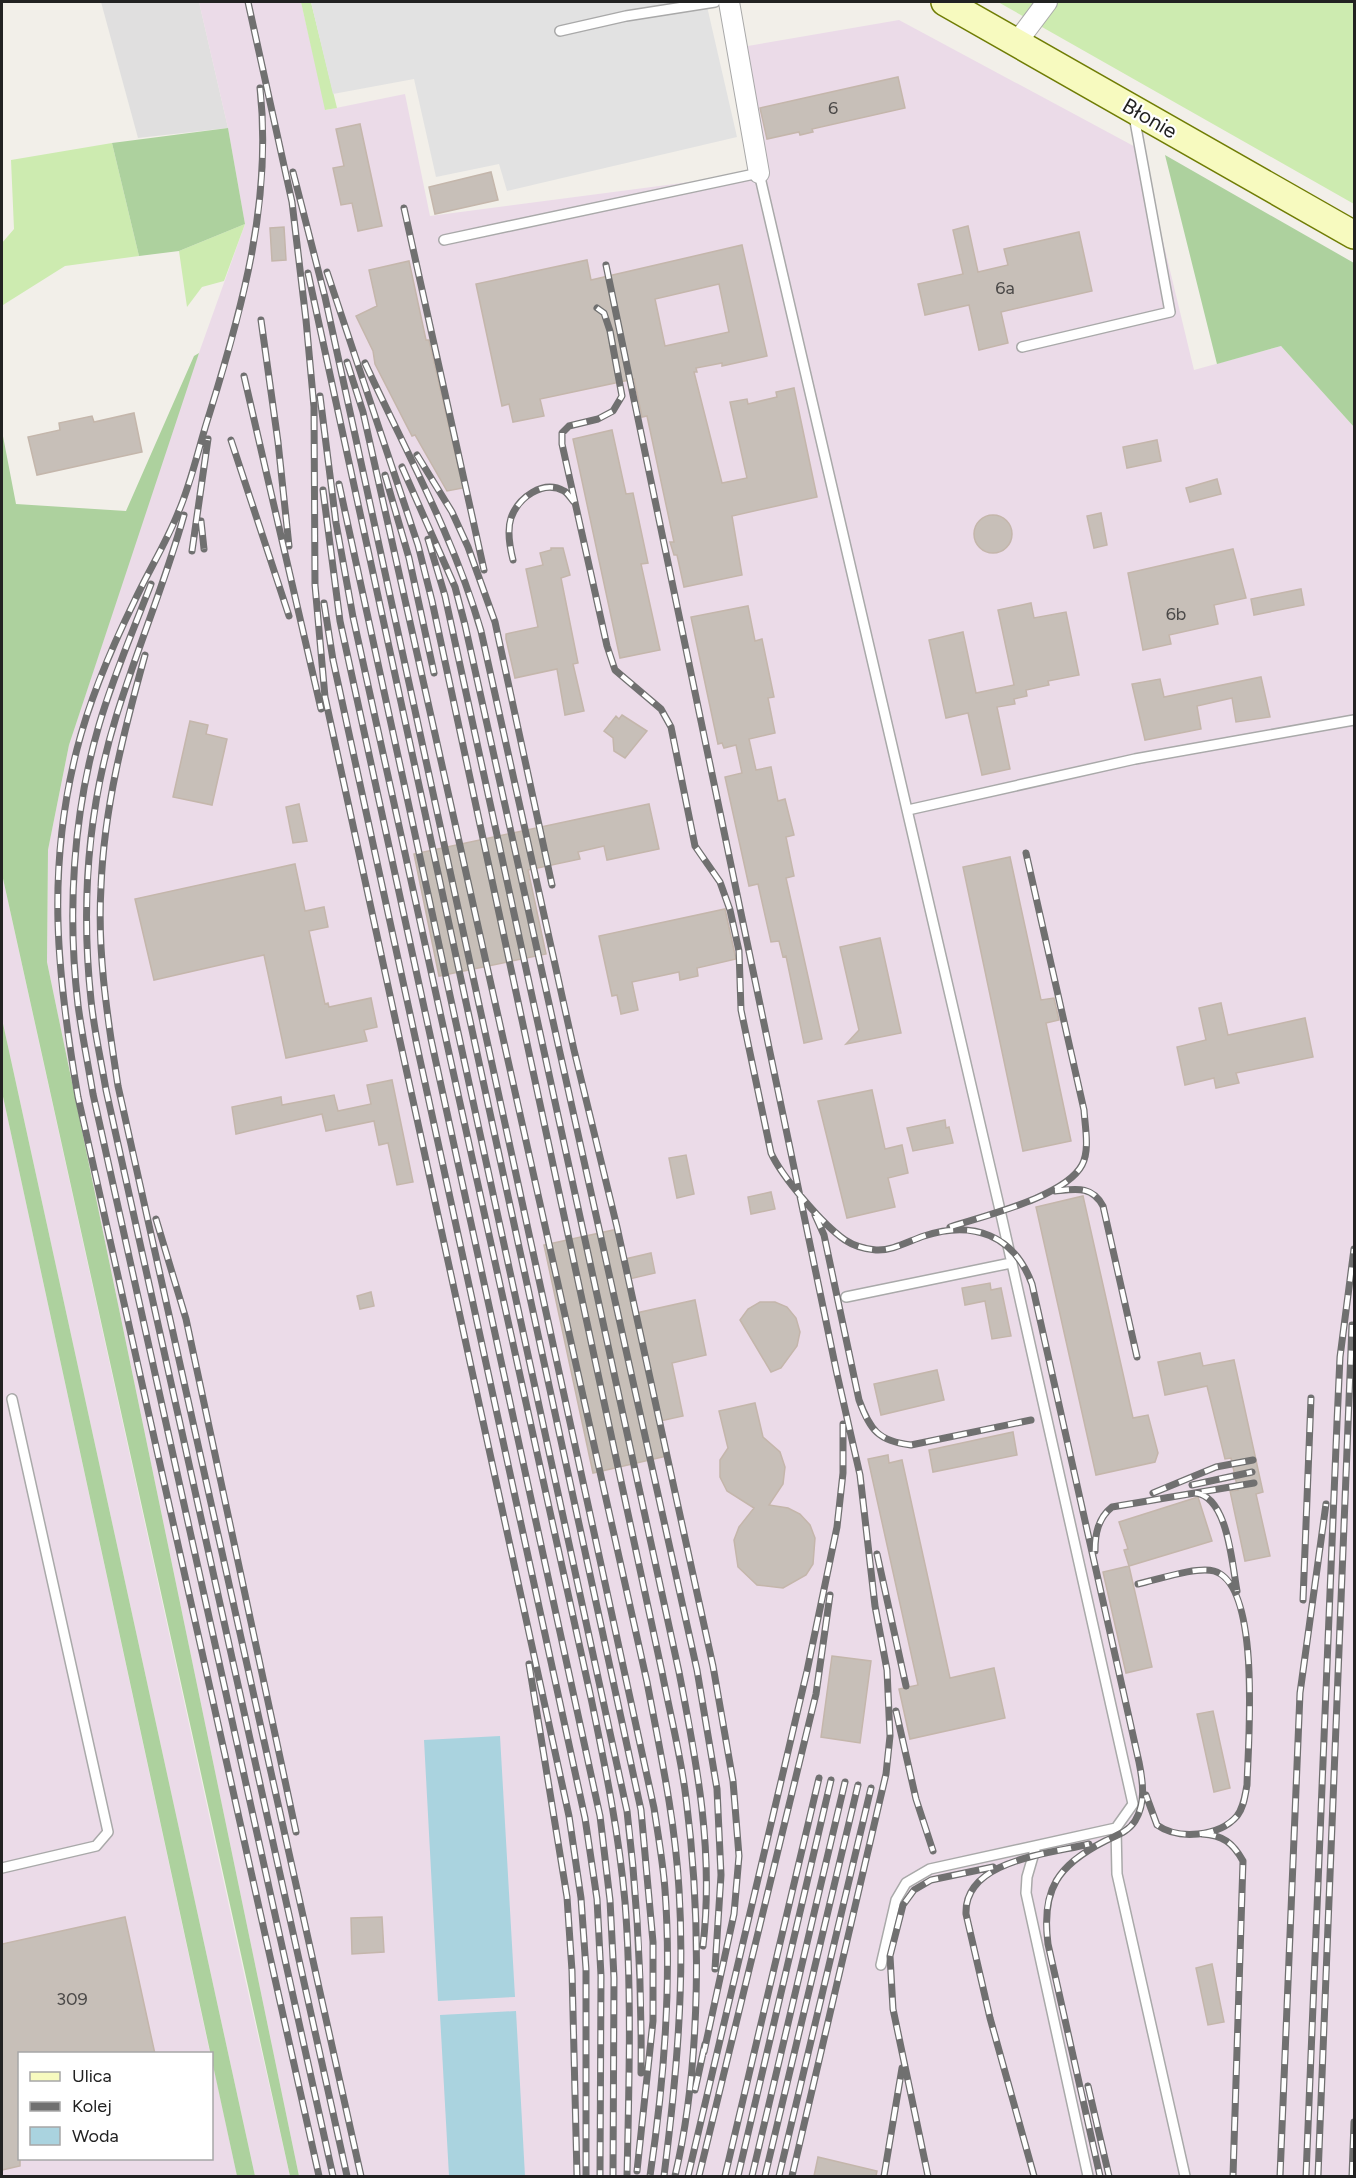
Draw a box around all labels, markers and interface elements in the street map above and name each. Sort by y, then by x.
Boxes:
street label: Błonie [1118,92,1182,144]
house number: 6 [828,97,838,119]
house number: 6a [995,277,1015,299]
house number: 6b [1166,603,1186,625]
house number: 309 [56,1988,88,2010]
legend [18,2052,213,2160]
text: Ulica [72,2065,112,2087]
text: Kolej [72,2095,112,2117]
text: Woda [72,2125,119,2147]

